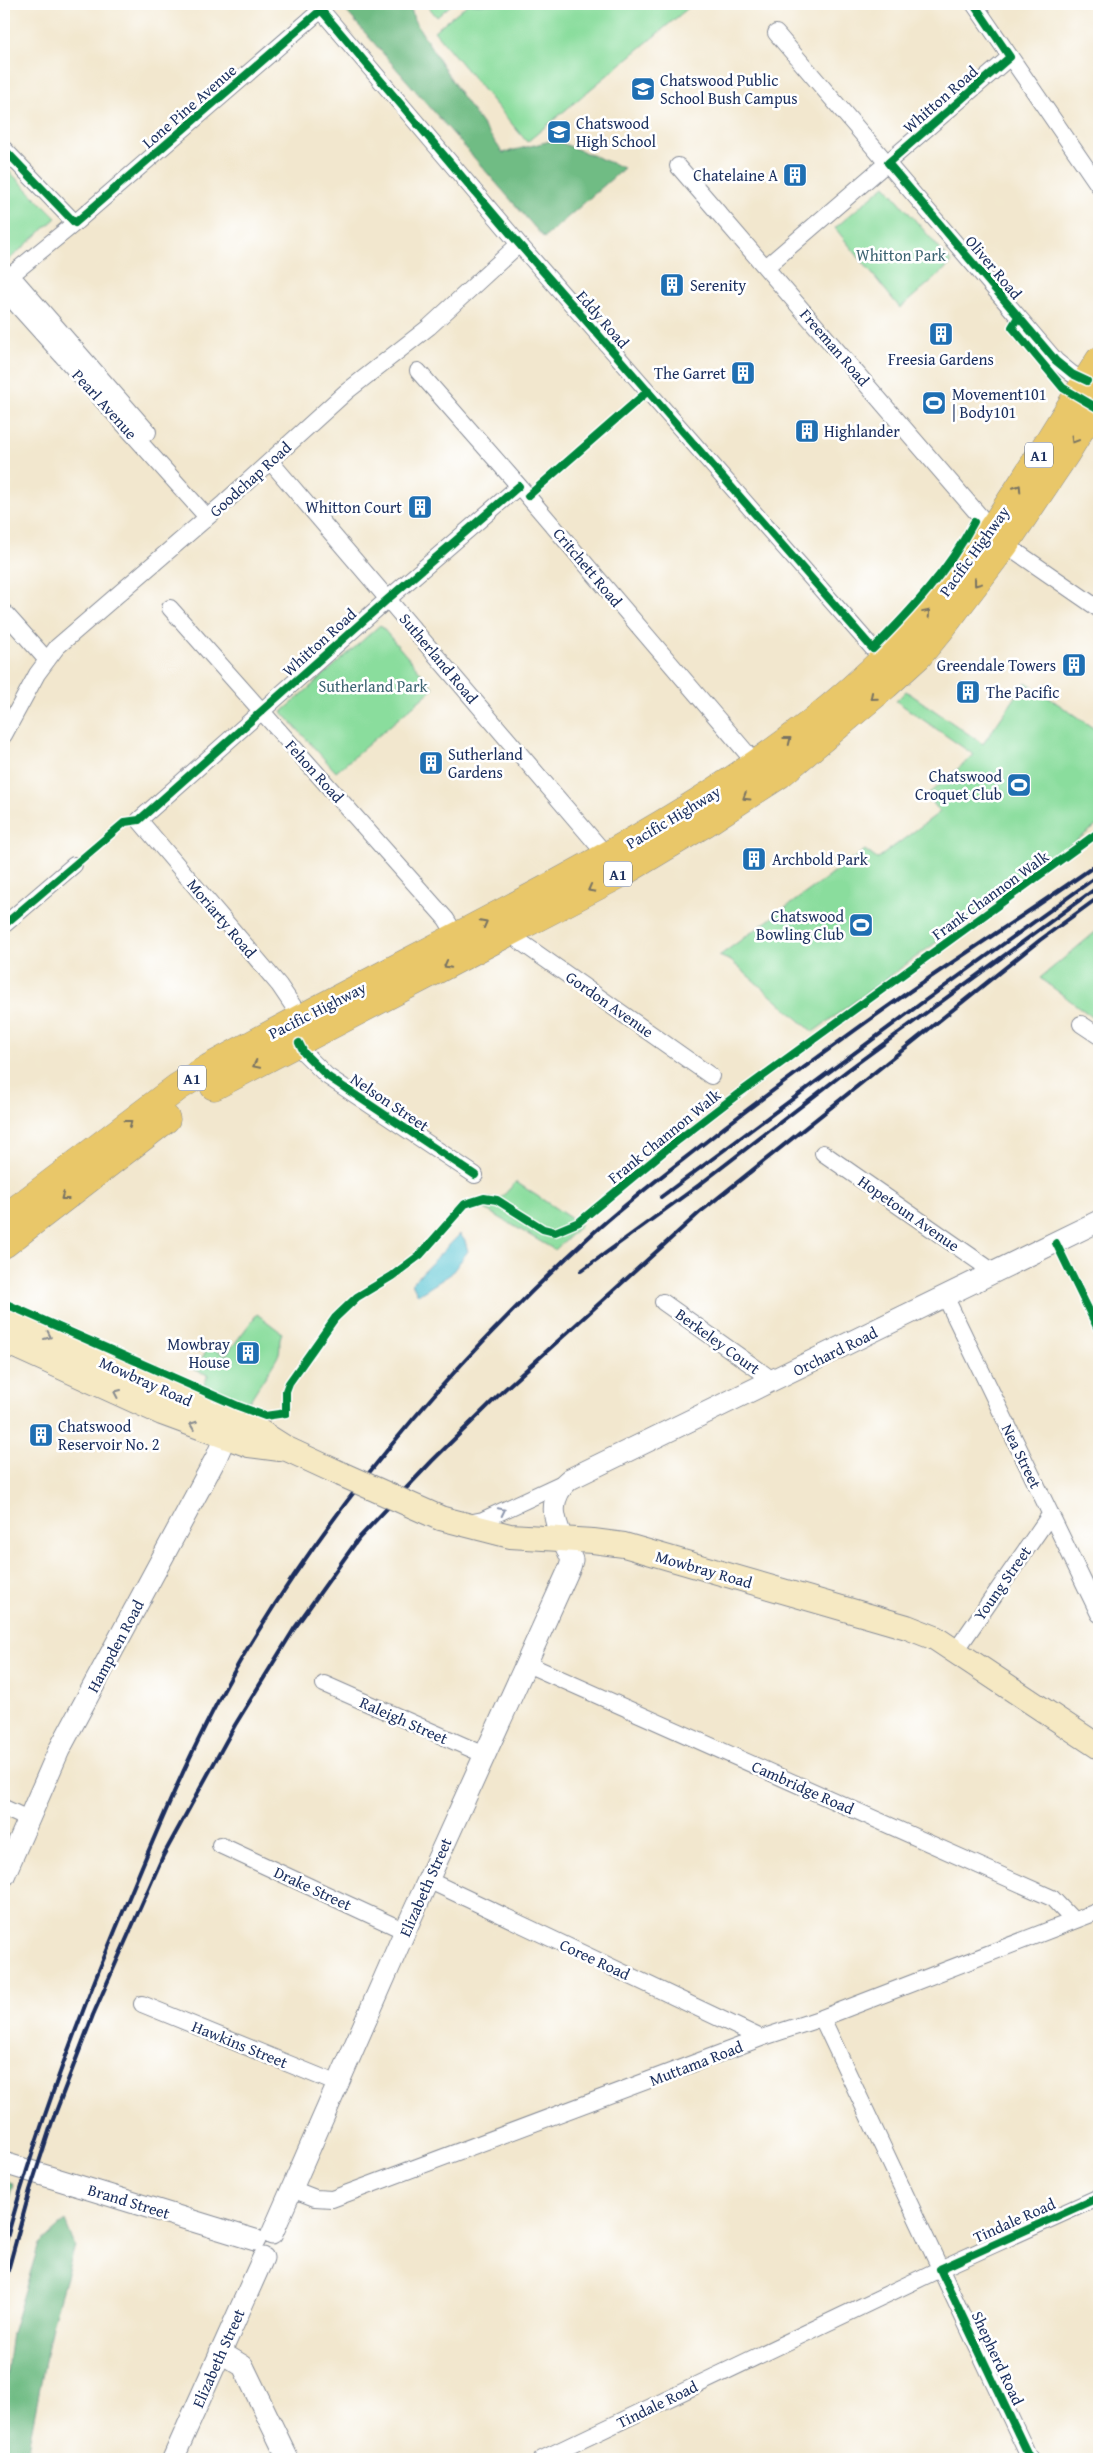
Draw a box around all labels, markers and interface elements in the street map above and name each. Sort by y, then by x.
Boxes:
street label: Lone Pine Avenue [137,58,241,154]
street label: Whitton Road [897,59,983,138]
place label: Chatswood Public School Bush Campus [660,68,798,110]
school or university icon: Chatswood Public School Bush Campus [630,76,656,102]
place label: Chatswood High School [576,111,657,153]
school or university icon: Chatswood High School [546,119,572,145]
building icon: Chatelaine A [782,162,808,188]
place label: Chatelaine A [693,163,778,187]
street label: Oliver Road [960,230,1028,305]
park label: Whitton Park [856,243,947,267]
building icon: Serenity [659,272,685,298]
place label: Serenity [690,273,746,297]
street label: Eddy Road [571,285,635,354]
street label: Freeman Road [795,303,876,391]
building icon: Freesia Gardens [928,321,954,347]
place label: Freesia Gardens [888,347,994,371]
building icon: The Garret [730,360,756,386]
place label: The Garret [654,361,726,385]
street label: Pearl Avenue [67,363,143,445]
place label: Movement101 | Body101 [952,382,1046,424]
sports icon: Movement101 | Body101 [921,390,947,416]
building icon: Highlander [794,418,820,444]
place label: Highlander [824,419,900,443]
street label: Goodchap Road [204,435,297,522]
one-way arrow [1071,435,1081,444]
road number: A1 [1025,442,1053,468]
one-way arrow [1012,484,1021,494]
building icon: Whitton Court [407,494,433,520]
place label: Whitton Court [305,495,402,519]
street label: Pacific Highway [933,501,1015,601]
street label: Critchett Road [548,522,629,612]
one-way arrow [974,577,982,586]
street label: Whitton Road [277,602,362,682]
street label: Sutherland Road [394,607,484,709]
one-way arrow [922,610,931,619]
building icon: Greendale Towers [1061,652,1087,678]
place label: Greendale Towers [937,653,1056,677]
park label: Sutherland Park [318,674,428,698]
building icon: The Pacific [955,679,981,705]
place label: The Pacific [986,680,1059,704]
one-way arrow [870,691,879,699]
street label: Fehon Road [280,734,350,808]
one-way arrow [783,737,792,746]
place label: Sutherland Gardens [448,742,523,784]
building icon: Sutherland Gardens [418,750,444,776]
place label: Chatswood Croquet Club [915,764,1002,806]
sports icon: Chatswood Croquet Club [1006,772,1032,798]
street label: Pacific Highway [621,779,725,855]
one-way arrow [742,791,751,801]
street label: Frank Channon Walk [927,844,1054,946]
building icon: Archbold Park [741,846,767,872]
place label: Archbold Park [772,847,869,871]
road number: A1 [604,862,632,886]
street label: Moriarty Road [182,873,263,963]
one-way arrow [587,883,596,893]
place label: Chatswood Bowling Club [756,904,844,946]
sports icon: Chatswood Bowling Club [848,912,874,938]
one-way arrow [479,919,488,929]
one-way arrow [444,959,453,969]
street label: Gordon Avenue [561,965,659,1043]
street label: Pacific Highway [264,975,370,1045]
one-way arrow [252,1058,261,1068]
road number: A1 [178,1066,206,1090]
street label: Nelson Street [346,1067,434,1137]
street label: Frank Channon Walk [602,1082,726,1189]
one-way arrow [123,1120,133,1129]
street label: Hopetoun Avenue [853,1169,965,1257]
one-way arrow [61,1192,70,1200]
street label: Berkeley Court [671,1302,766,1380]
street label: Orchard Road [789,1320,882,1382]
one-way arrow [43,1330,52,1341]
place label: Mowbray House [167,1332,230,1374]
building icon: Mowbray House [235,1340,261,1366]
street label: Mowbray Road [96,1350,197,1412]
one-way arrow [113,1389,122,1400]
place label: Chatswood Reservoir No. 2 [58,1414,159,1456]
street label: Nea Street [996,1419,1048,1493]
one-way arrow [189,1421,198,1431]
building icon: Chatswood Reservoir No. 2 [28,1422,54,1448]
one-way arrow [497,1507,506,1517]
street label: Young Street [967,1540,1037,1625]
street label: Mowbray Road [653,1544,756,1594]
street label: Hampden Road [80,1595,150,1697]
street label: Raleigh Street [356,1690,452,1750]
street label: Cambridge Road [748,1754,858,1820]
street label: Elizabeth Street [392,1833,458,1940]
street label: Drake Street [270,1860,356,1917]
street label: Coree Road [556,1932,635,1986]
street label: Hawkins Street [189,2014,292,2074]
street label: Muttama Road [646,2034,747,2092]
street label: Brand Street [85,2177,173,2225]
street label: Tindale Road [969,2191,1059,2249]
street label: Elizabeth Street [185,2304,251,2411]
street label: Shepherd Road [966,2307,1030,2409]
street label: Tindale Road [612,2374,702,2434]

